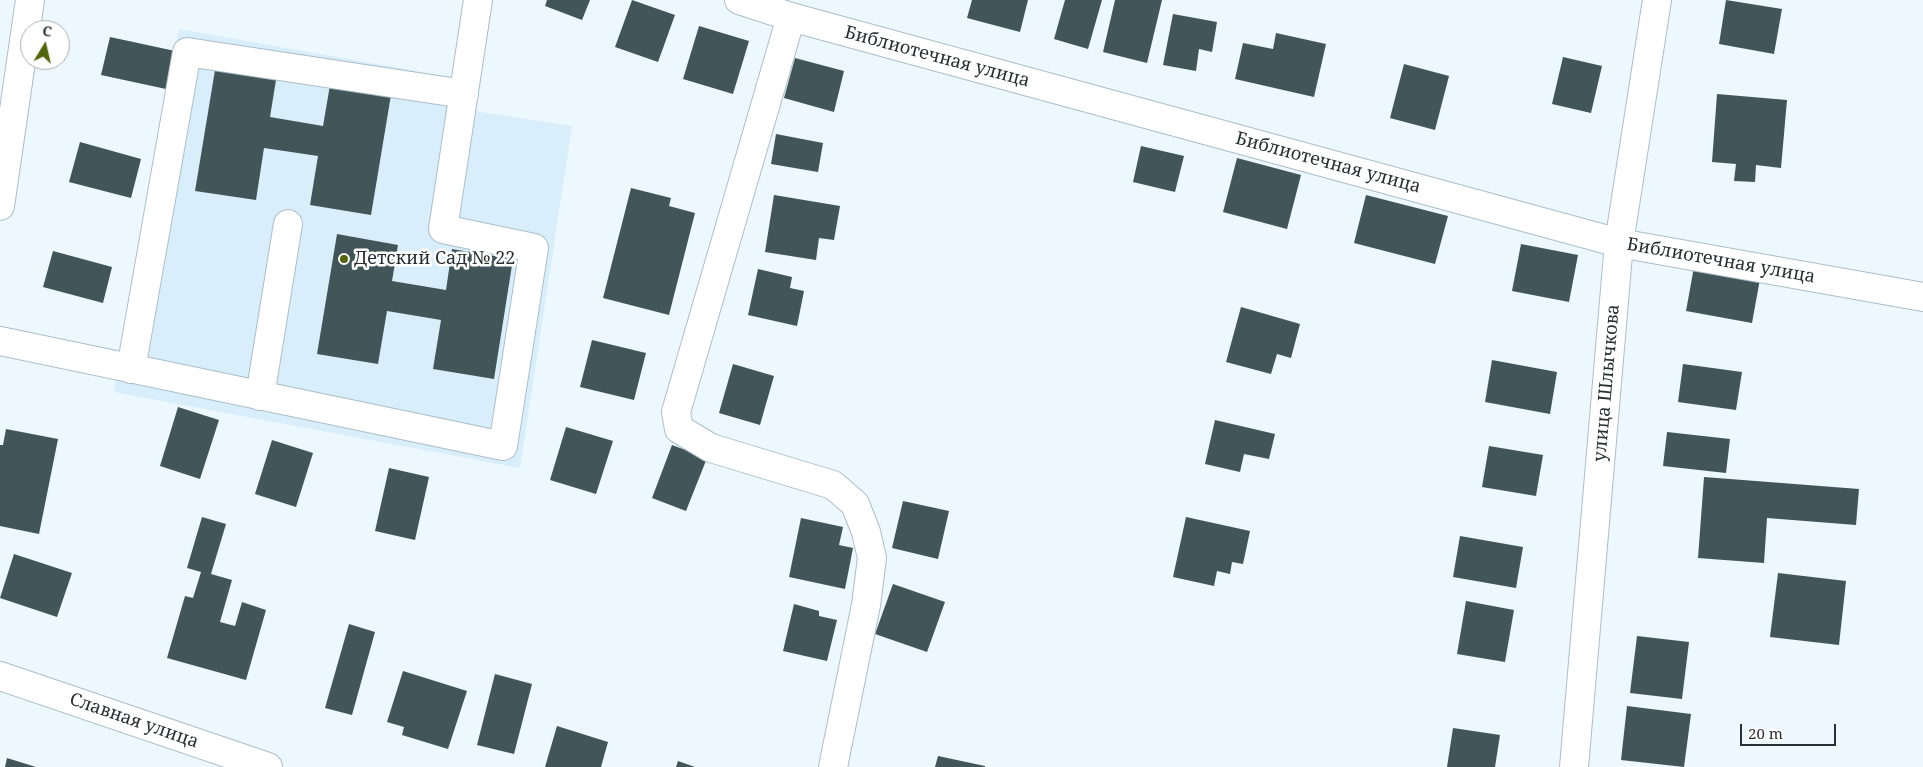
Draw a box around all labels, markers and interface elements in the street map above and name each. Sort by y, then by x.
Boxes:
north arrow [20,20,70,70]
text: С [41,21,53,41]
street label: Библиотечная улица [842,22,1032,92]
street label: Библиотечная улица [1233,128,1423,198]
street label: Библиотечная улица [1625,234,1817,288]
place label: Детский Сад № 22 [354,248,515,270]
marker: Детский Сад № 22 [338,253,350,265]
street label: улица Шлычкова [1589,303,1625,463]
street label: Славная улица [67,689,201,753]
scale bar [1743,714,1839,746]
text: 20 m [1748,723,1783,743]

